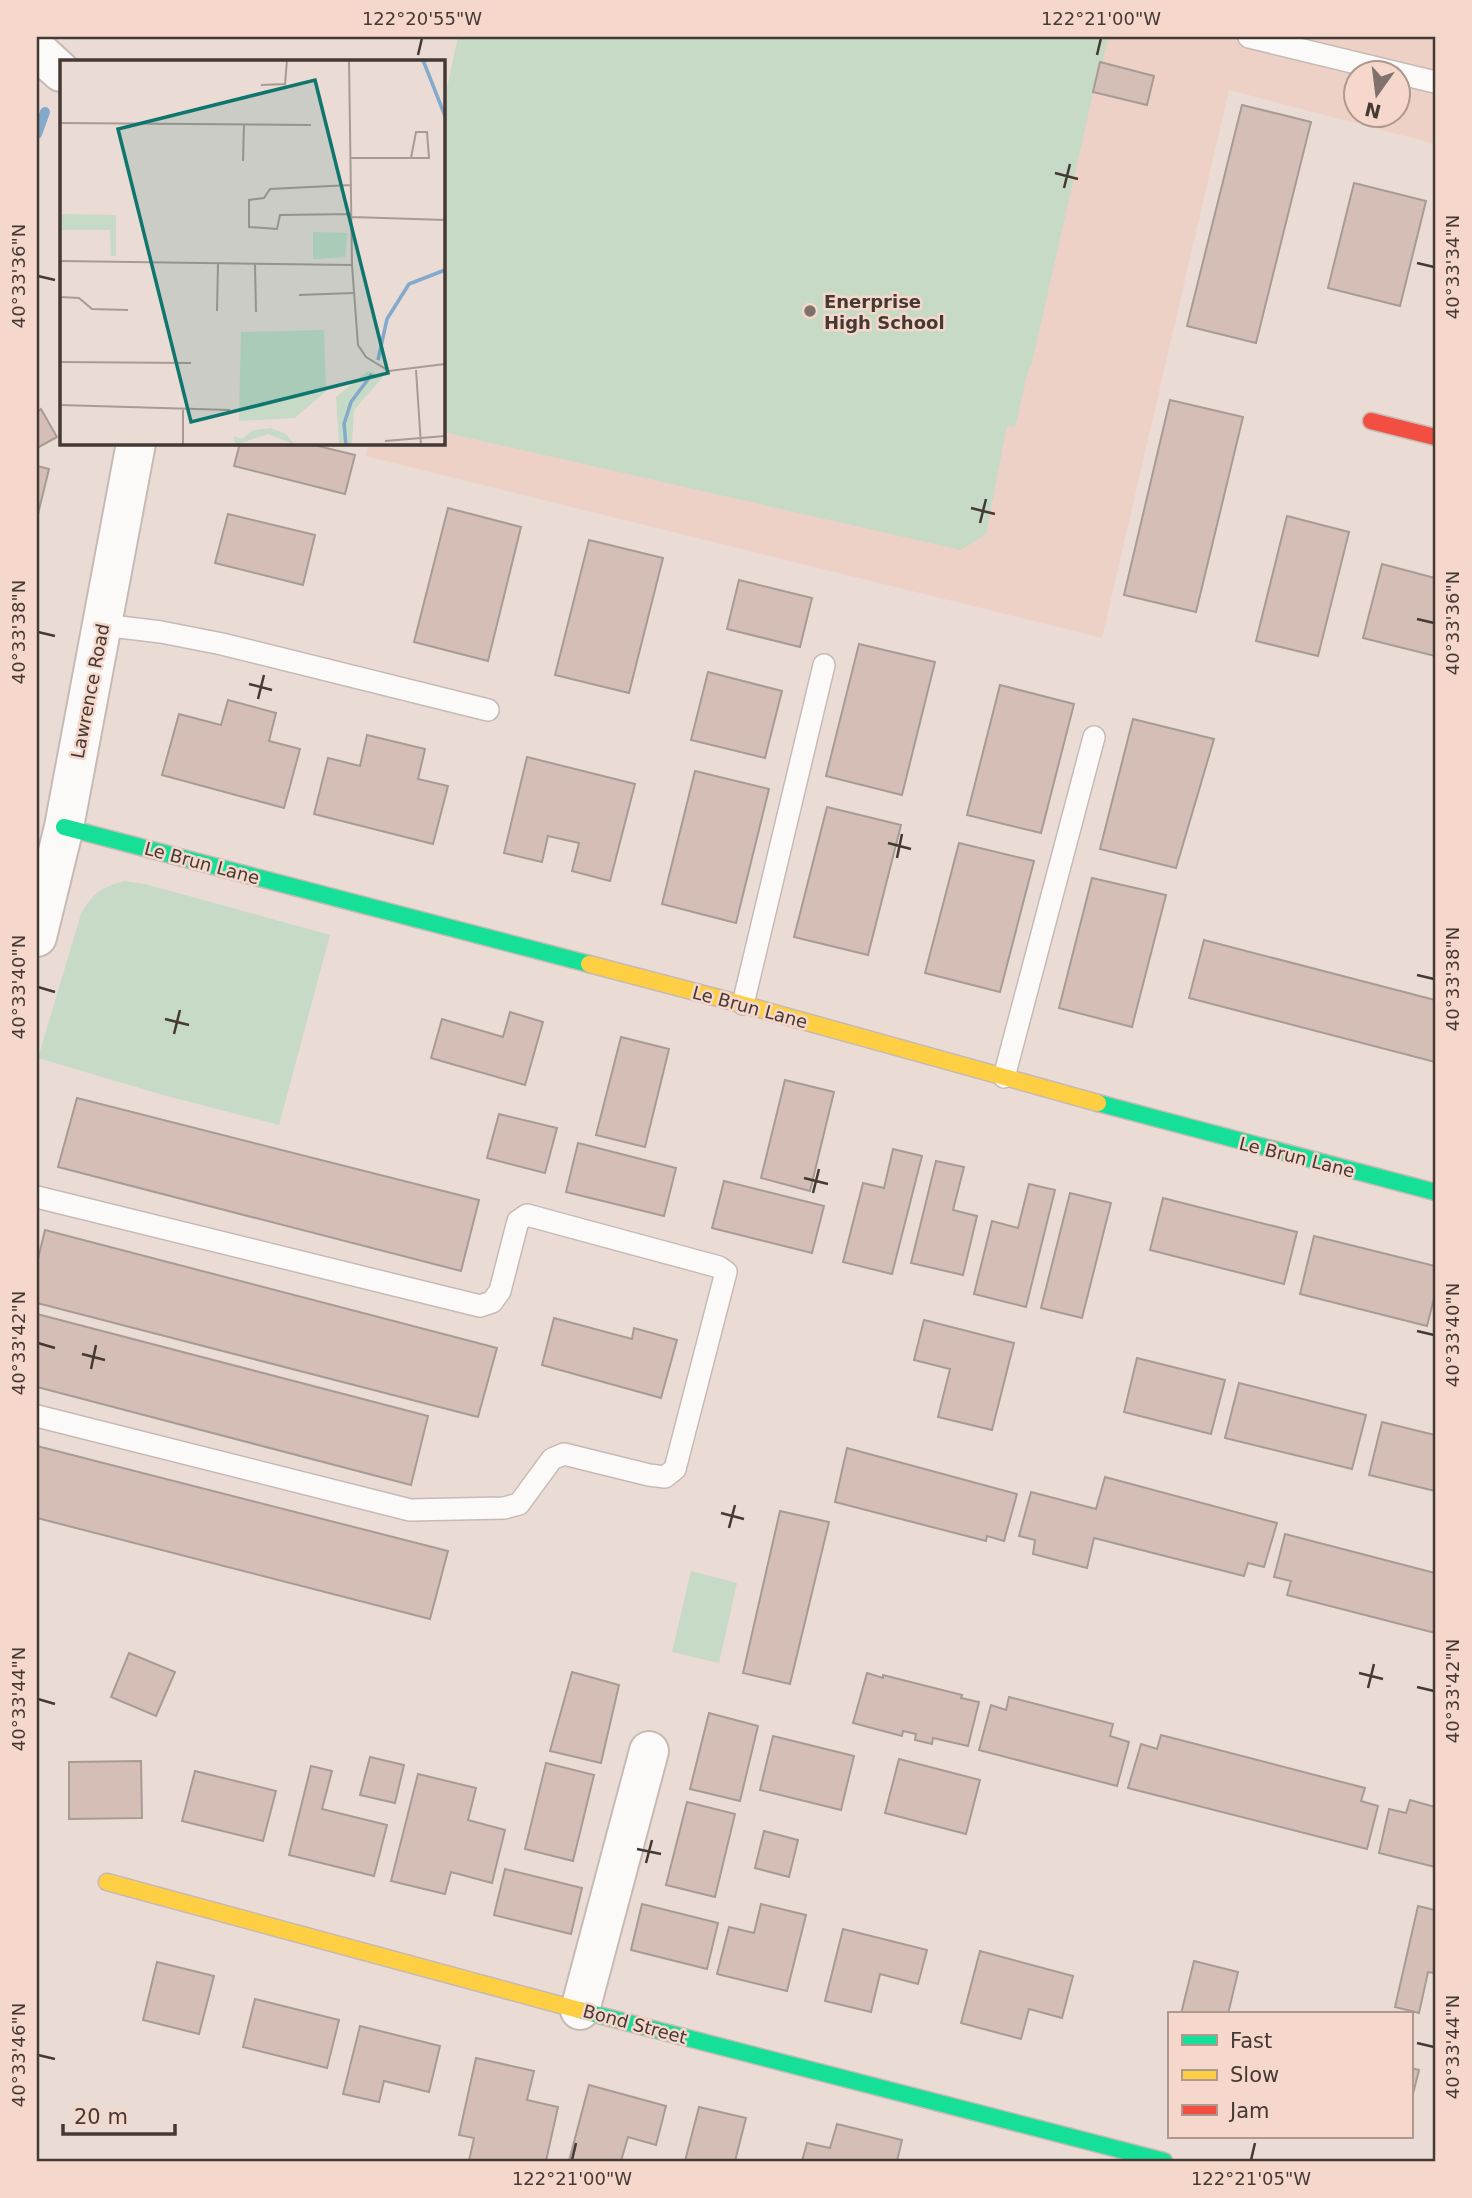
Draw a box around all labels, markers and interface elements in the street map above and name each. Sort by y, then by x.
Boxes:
text: 122°20'55"W [362,8,482,29]
text: 122°21'00"W [1041,8,1161,29]
inset map [60,60,444,444]
north arrow [1342,60,1412,130]
text: N [1363,98,1383,123]
text: 40°33'34"N [1442,215,1463,319]
text: 40°33'36"N [8,224,29,328]
place label: Enerprise High School [824,291,945,333]
marker: Enerprise High School [802,303,818,319]
text: 40°33'36"N [1442,571,1463,675]
text: 40°33'38"N [8,580,29,684]
street label: Lawrence Road [67,622,113,760]
street label: Le Brun Lane [142,838,262,888]
text: 40°33'38"N [1442,927,1463,1031]
text: 40°33'40"N [8,935,29,1039]
street label: Le Brun Lane [690,982,810,1032]
street label: Le Brun Lane [1237,1132,1357,1182]
text: 40°33'40"N [1442,1283,1463,1387]
text: 40°33'42"N [8,1291,29,1395]
text: 40°33'42"N [1442,1639,1463,1743]
text: 40°33'44"N [8,1647,29,1751]
text: 40°33'44"N [1442,1995,1463,2099]
street label: Bond Street [581,2000,689,2048]
text: 40°33'46"N [8,2003,29,2107]
legend [1168,2012,1412,2138]
text: Fast [1230,2029,1272,2053]
text: Slow [1230,2063,1279,2087]
scale bar [63,2093,175,2137]
text: Jam [1228,2099,1270,2123]
text: 20 m [74,2105,128,2129]
text: 122°21'00"W [512,2168,632,2189]
text: 122°21'05"W [1191,2168,1311,2189]

